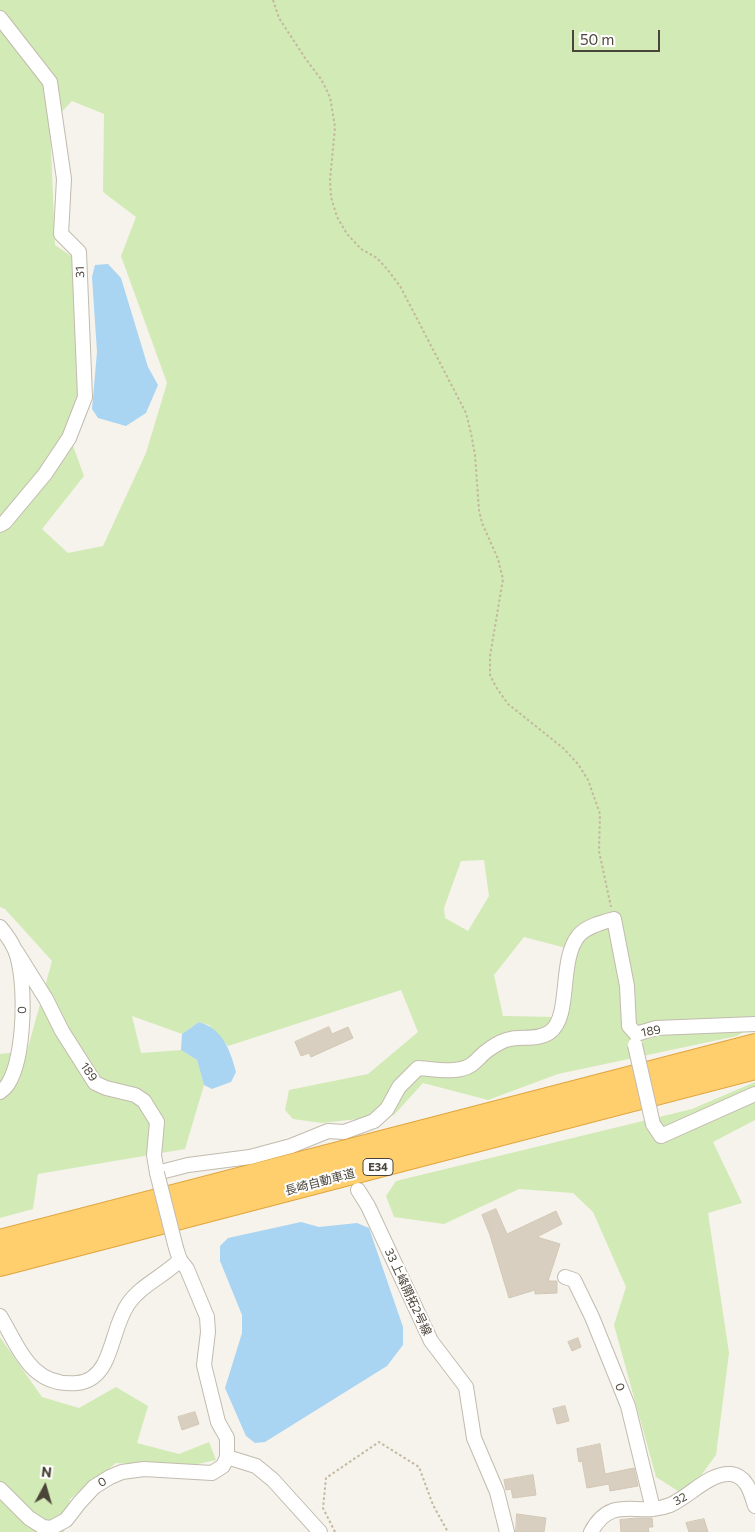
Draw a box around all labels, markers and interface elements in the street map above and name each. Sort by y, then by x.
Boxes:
scale bar [575,20,662,52]
text: 50 m [580,30,614,48]
street label: 31 [73,266,87,278]
street label: 0 [15,1006,29,1014]
street label: 189 [640,1022,662,1040]
street label: 189 [77,1060,101,1084]
road number: E34 [363,1158,393,1176]
street label: 長崎自動車道 [283,1166,357,1198]
street label: 33 上峰開拓2号線 [381,1246,435,1338]
street label: 0 [612,1381,628,1393]
north arrow [20,1462,70,1512]
text: N [41,1463,53,1481]
street label: 0 [95,1474,109,1490]
street label: 32 [671,1489,689,1509]

